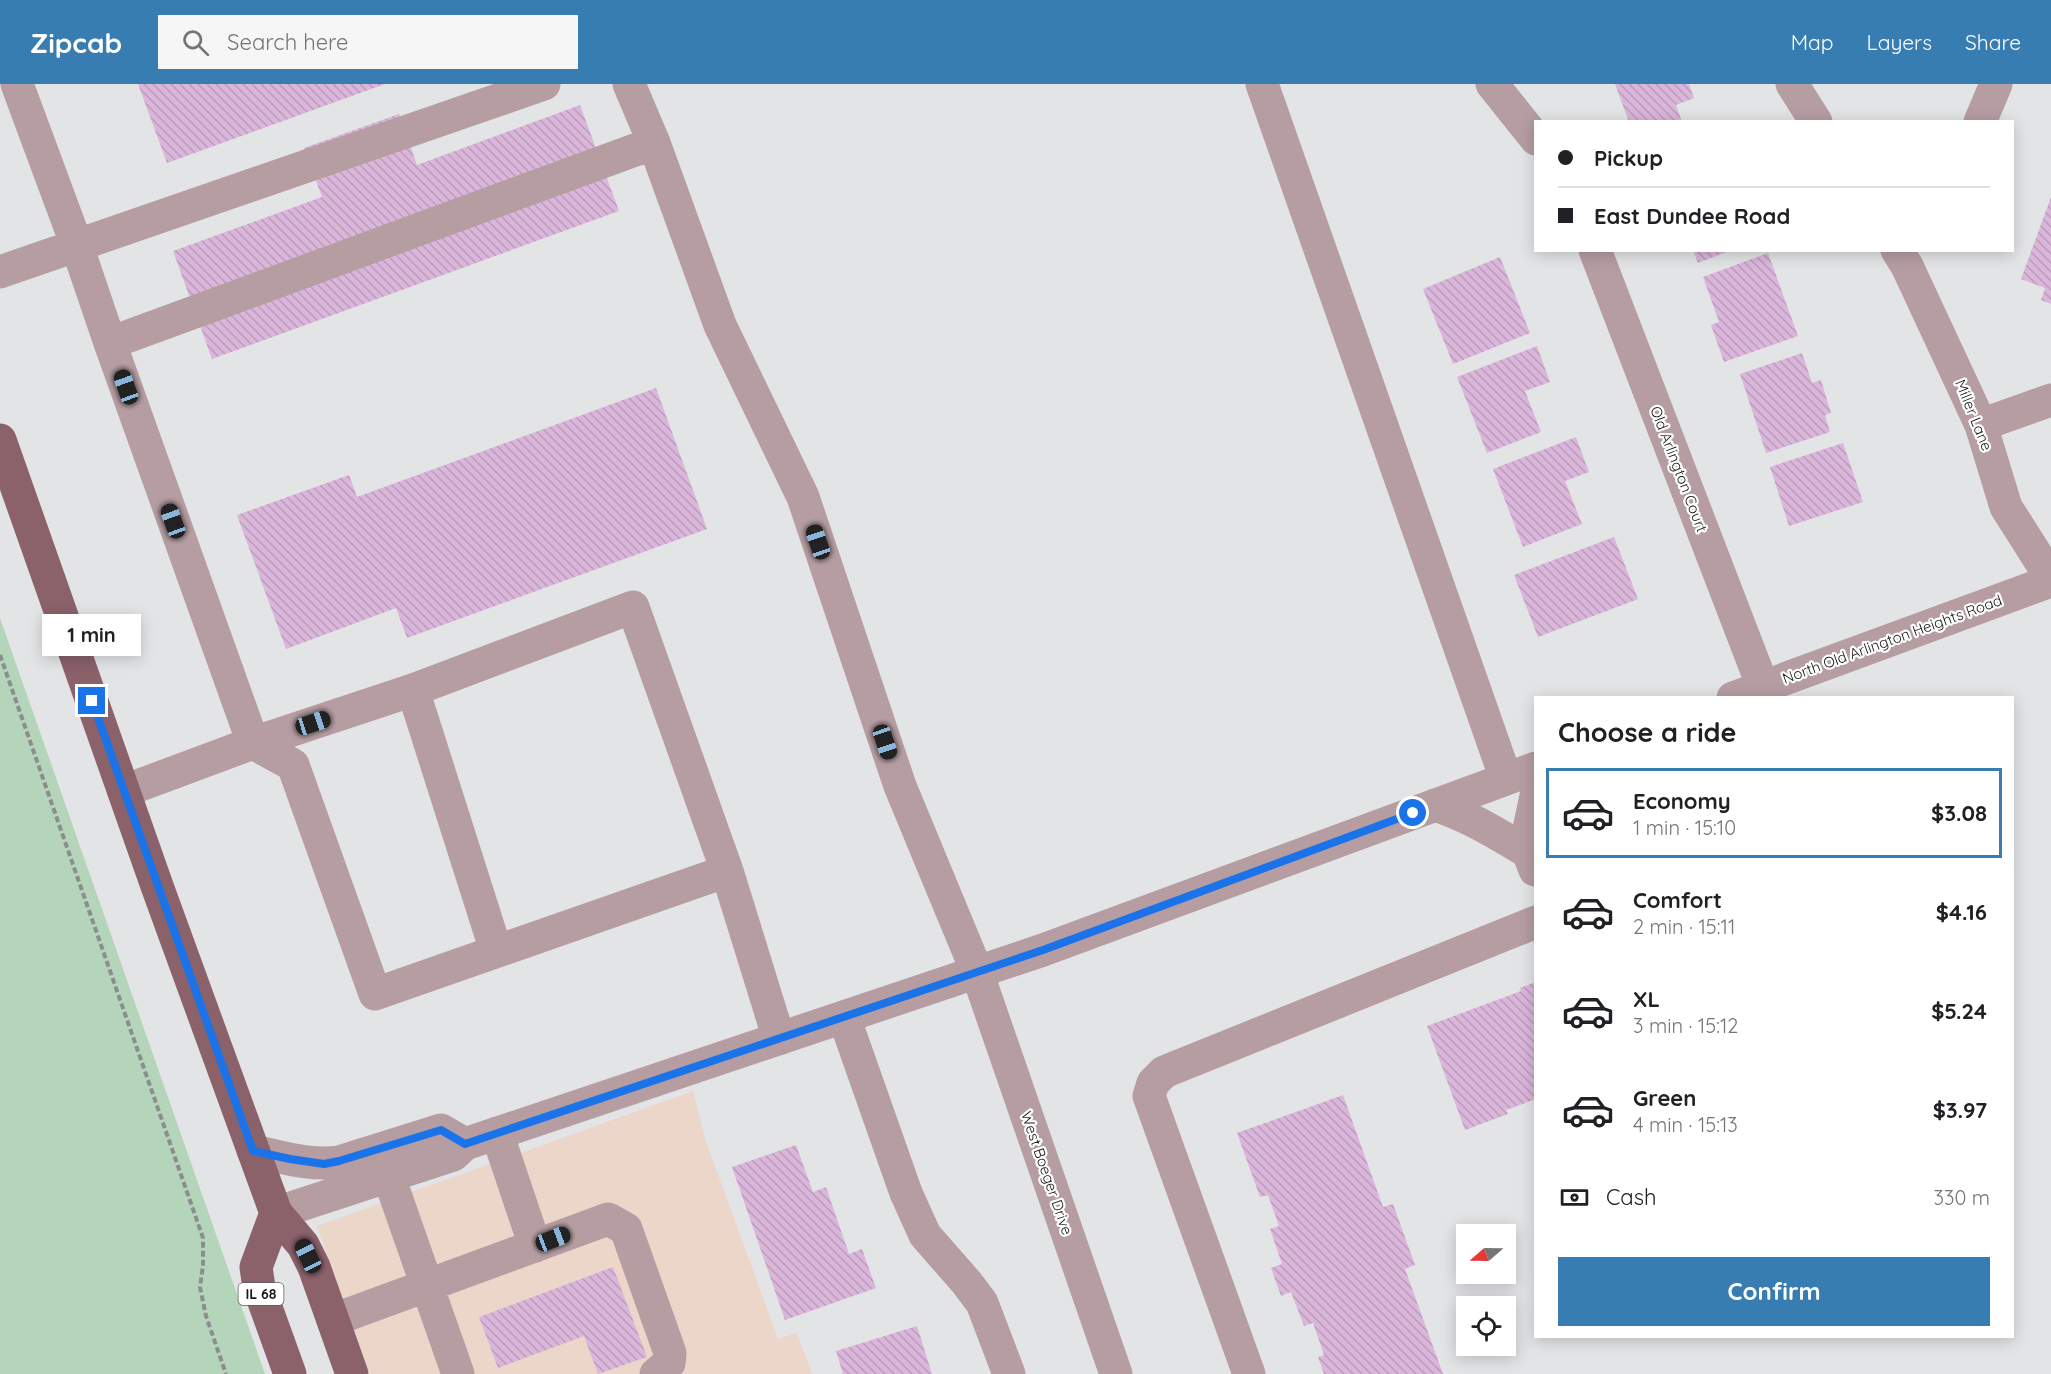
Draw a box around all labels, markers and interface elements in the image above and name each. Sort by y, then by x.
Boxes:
search box [158,15,578,69]
text: Zipcab [30,25,122,60]
icon: search [179,26,212,59]
text: Search here [227,28,349,56]
text: Map [1791,29,1834,55]
text: Layers [1867,29,1932,55]
text: Share [1965,29,2021,55]
text: Pickup [1594,144,1663,172]
text: East Dundee Road [1594,202,1790,230]
car [111,367,141,407]
street label: Miller Lane [1951,377,1997,453]
street label: Old Arlington Court [1646,403,1712,535]
car [158,501,188,541]
car [804,522,832,562]
street label: North Old Arlington Heights Road [1779,590,2005,688]
callout: 1 min [42,614,142,656]
text: 1 min [67,622,116,647]
route end [78,687,105,714]
car [293,709,333,737]
text: Choose a ride [1558,715,1736,749]
car [871,722,899,762]
icon: car [1561,786,1615,840]
text: Economy [1633,787,1731,815]
route start [1399,799,1426,826]
text: $3.08 [1931,799,1987,827]
text: 1 min · 15:10 [1633,815,1736,840]
icon: car [1561,885,1615,939]
text: Comfort [1633,886,1722,914]
text: $4.16 [1936,898,1987,926]
text: 2 min · 15:11 [1633,914,1735,939]
icon: car [1561,984,1615,1038]
text: XL [1633,985,1660,1013]
text: $5.24 [1931,997,1987,1025]
text: 3 min · 15:12 [1633,1013,1738,1038]
icon: car [1561,1083,1615,1137]
text: Green [1633,1084,1696,1112]
text: $3.97 [1933,1096,1987,1124]
street label: West Boeger Drive [1017,1109,1077,1237]
text: 4 min · 15:13 [1633,1112,1738,1137]
icon: cash [1558,1181,1591,1214]
text: Cash [1606,1183,1657,1211]
text: 330 m [1933,1185,1990,1210]
car [533,1224,573,1254]
north arrow [1456,1224,1516,1284]
map controls [1456,1224,1516,1356]
car [292,1236,324,1276]
button: Confirm [1558,1257,1990,1326]
road number: IL 68 [238,1283,284,1305]
button: locate [1456,1296,1516,1356]

